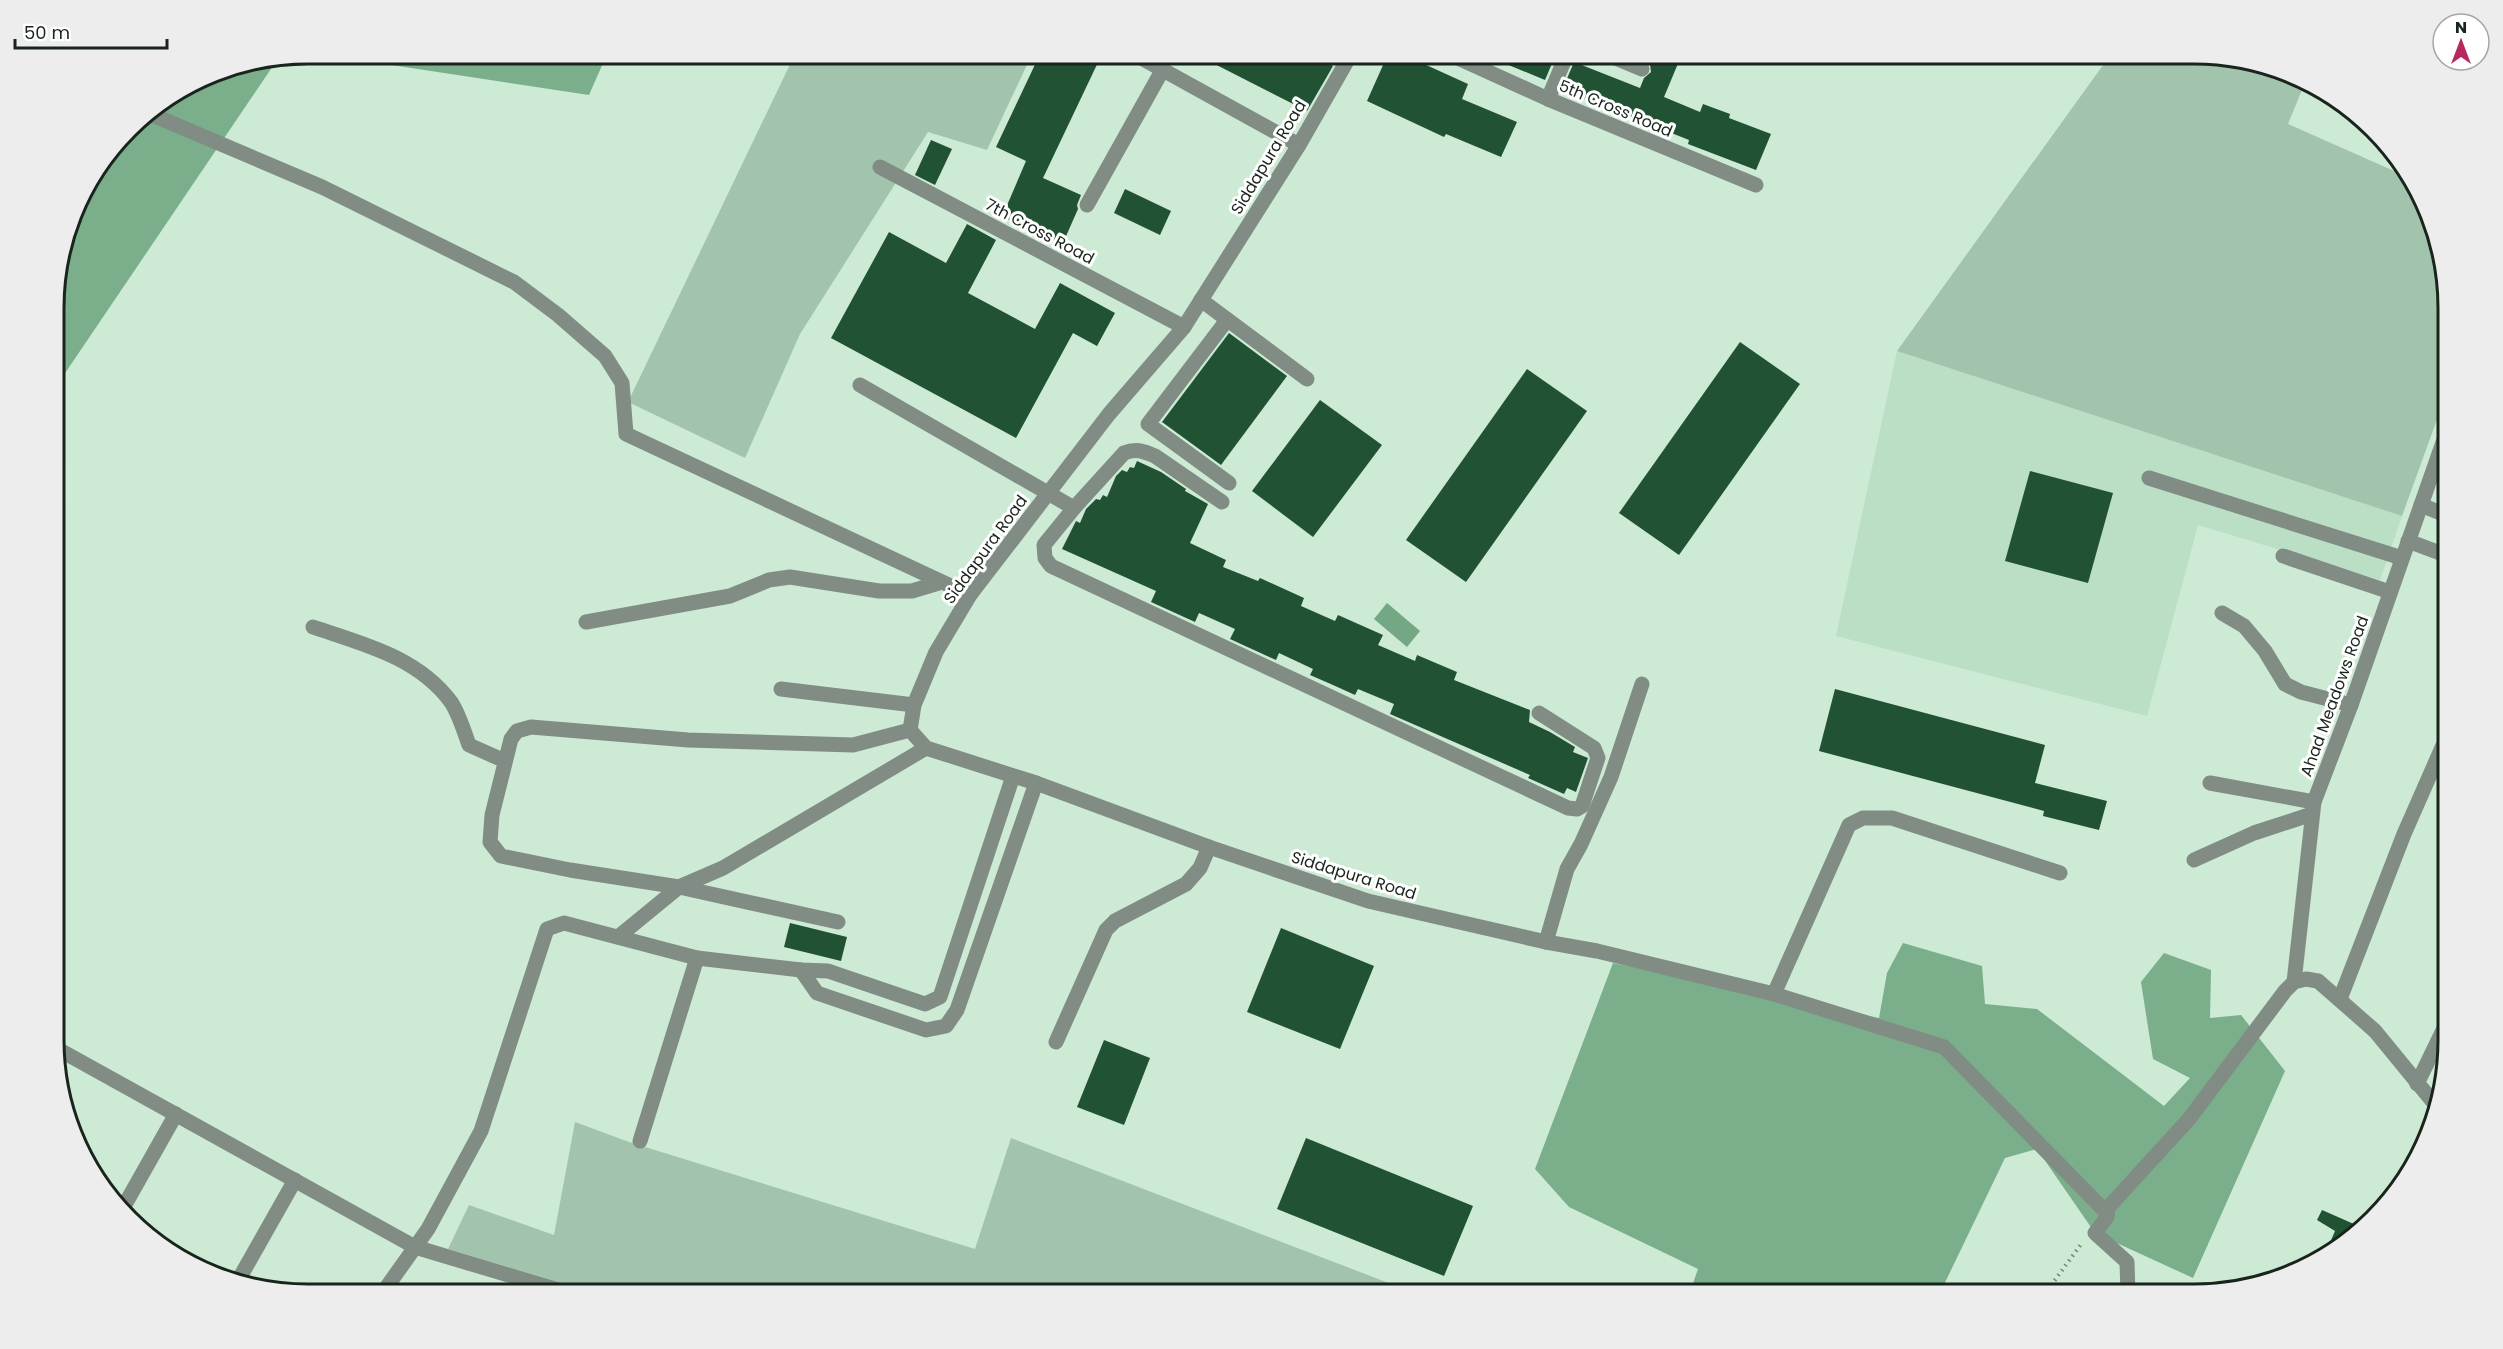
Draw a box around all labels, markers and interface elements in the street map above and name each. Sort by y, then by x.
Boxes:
scale bar [15,12,166,50]
north arrow [2431,12,2491,72]
text: N [2455,16,2467,39]
text: 50 m [24,20,70,45]
street label: 5th Cross Road [1555,74,1676,143]
street label: Siddapura Road [1225,96,1312,219]
street label: 7th Cross Road [981,193,1098,270]
street label: Siddapura Road [938,490,1033,608]
street label: Ahad Meadows Road [2295,612,2374,780]
street label: Siddapura Road [1289,846,1419,905]

